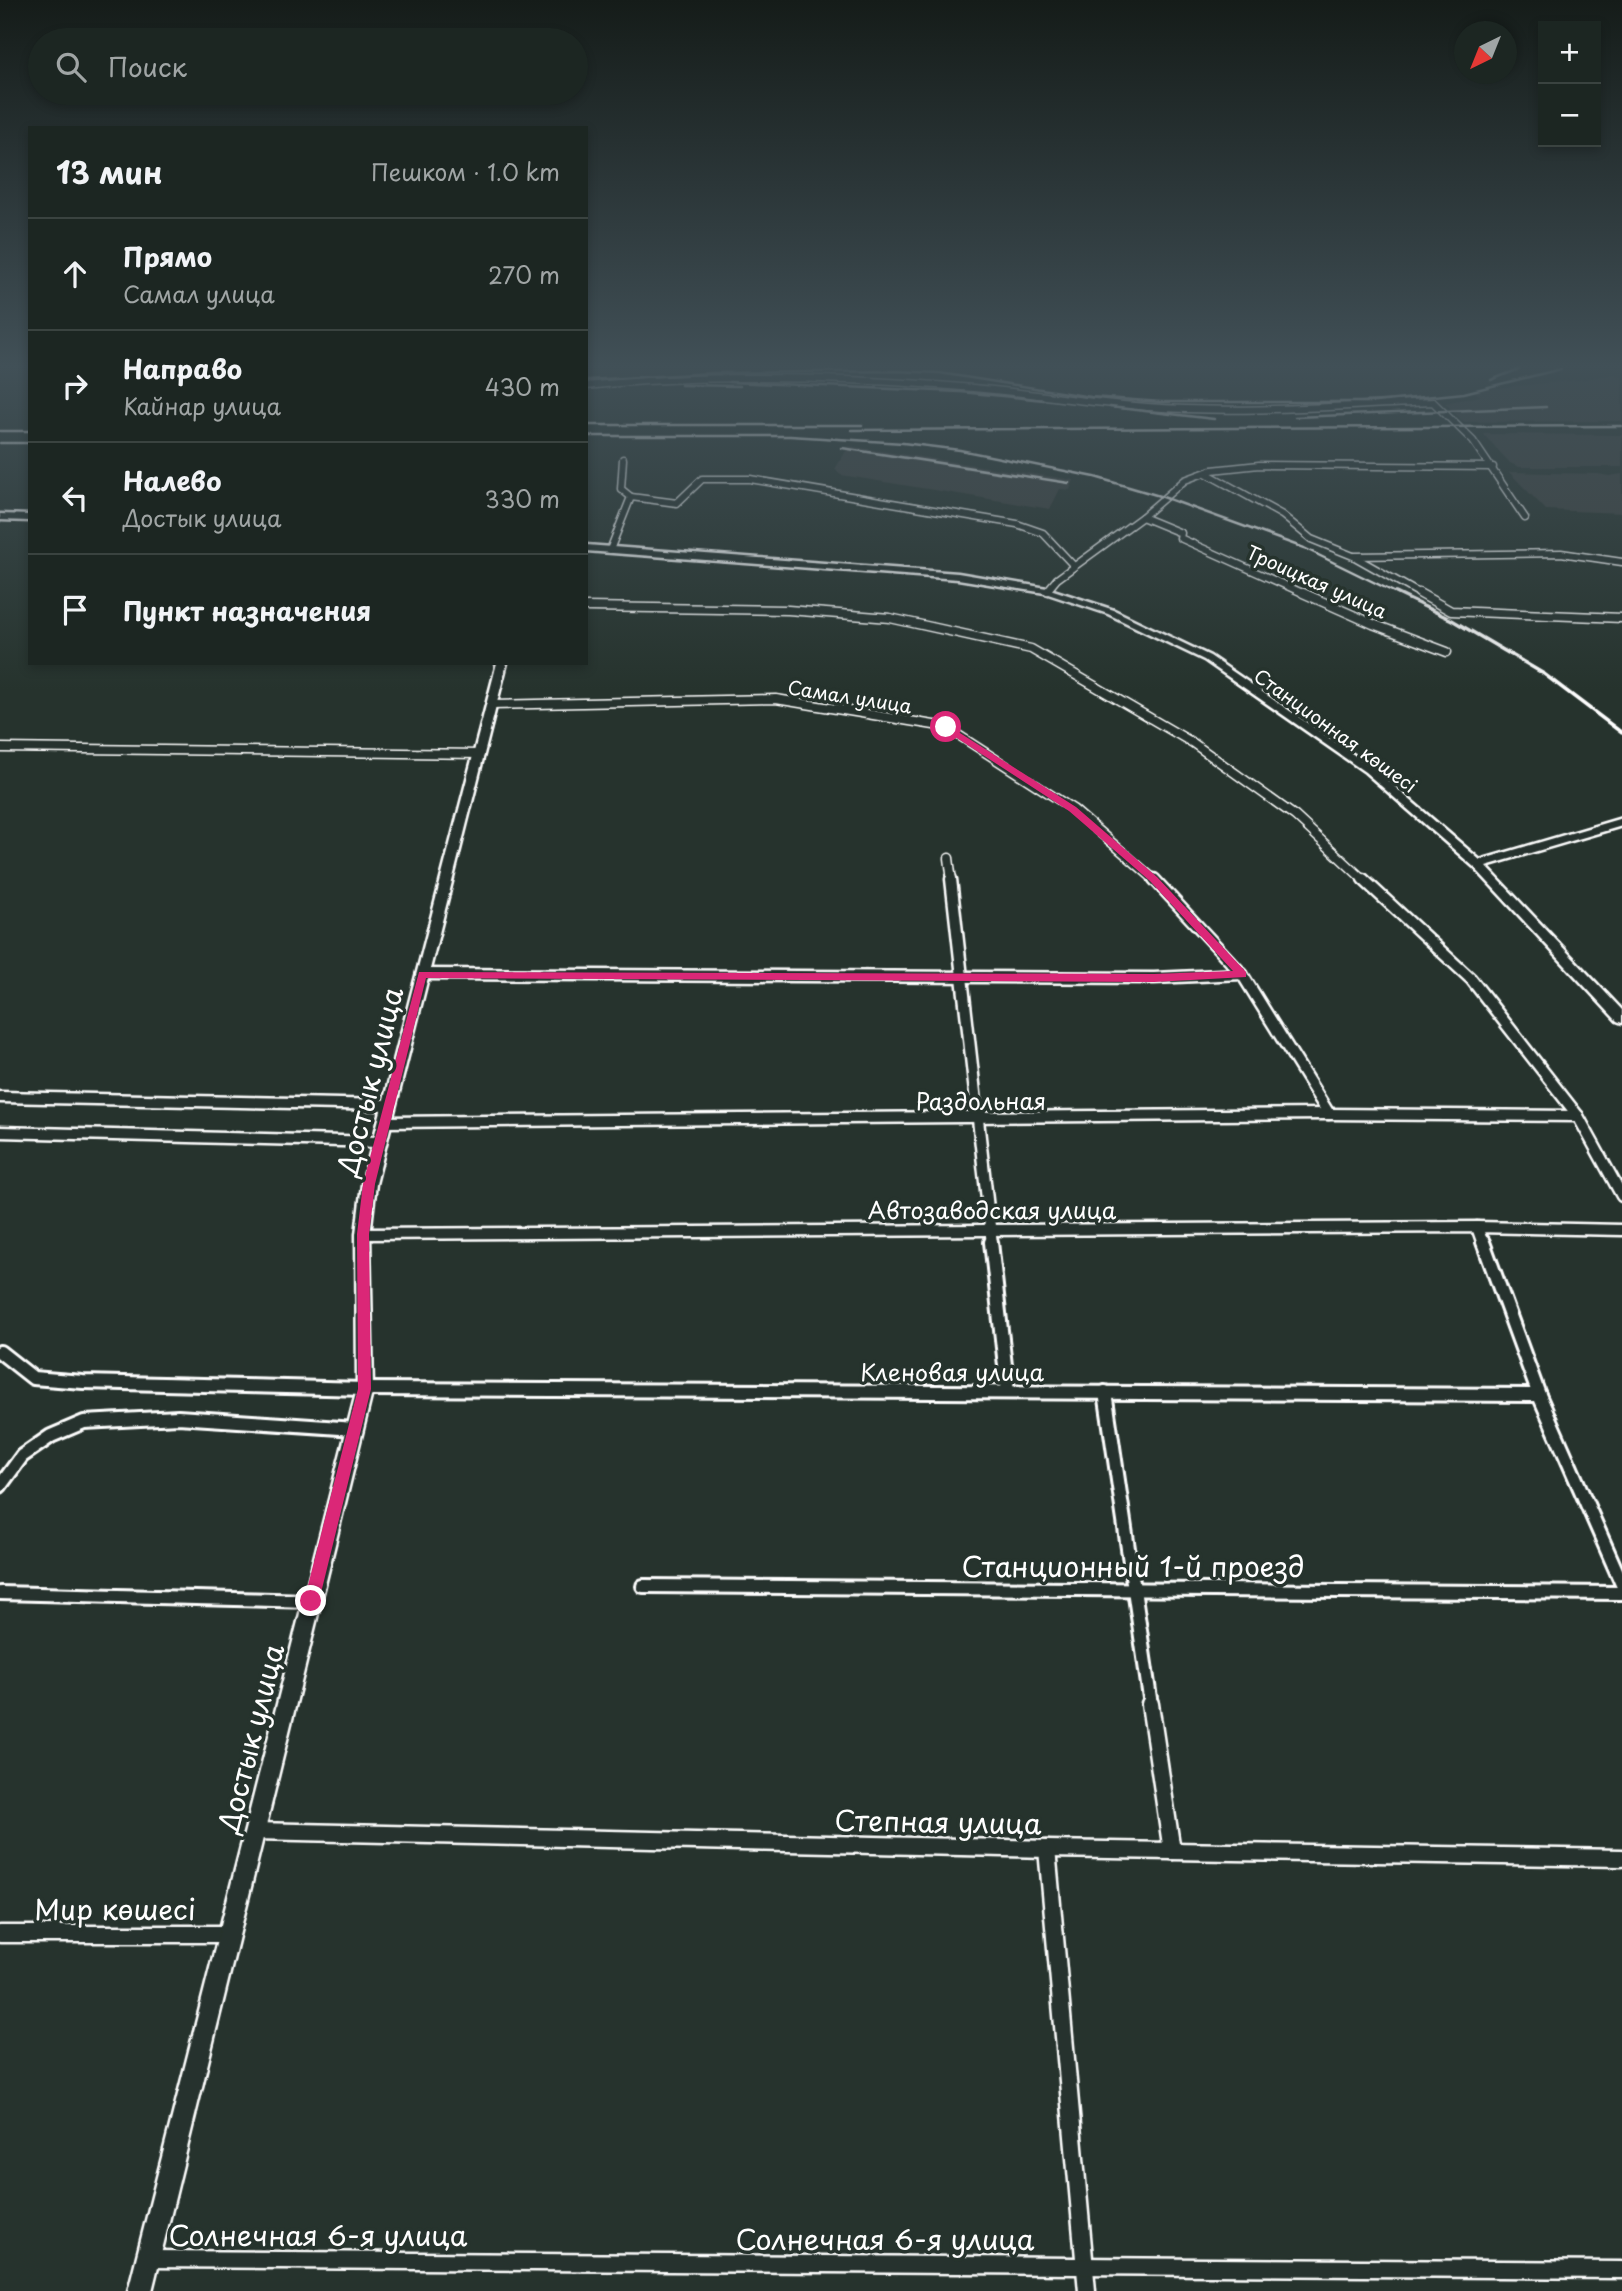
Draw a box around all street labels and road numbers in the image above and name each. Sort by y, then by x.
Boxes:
street label: Троицкая улица [1242,538,1392,624]
street label: Станционная көшесі [1249,661,1423,799]
street label: Самал улица [786,672,914,720]
street label: Достык улица [325,982,413,1181]
street label: Раздольная [916,1083,1046,1118]
street label: Автозаводская улица [868,1192,1117,1227]
street label: Кленовая улица [860,1354,1045,1389]
street label: Станционный 1-й проезд [961,1544,1305,1587]
street label: Достык улица [206,1639,294,1838]
street label: Степная улица [834,1798,1042,1844]
street label: Мир көшесі [34,1887,196,1930]
street label: Солнечная 6-я улица [169,2213,468,2256]
street label: Солнечная 6-я улица [736,2217,1035,2260]

